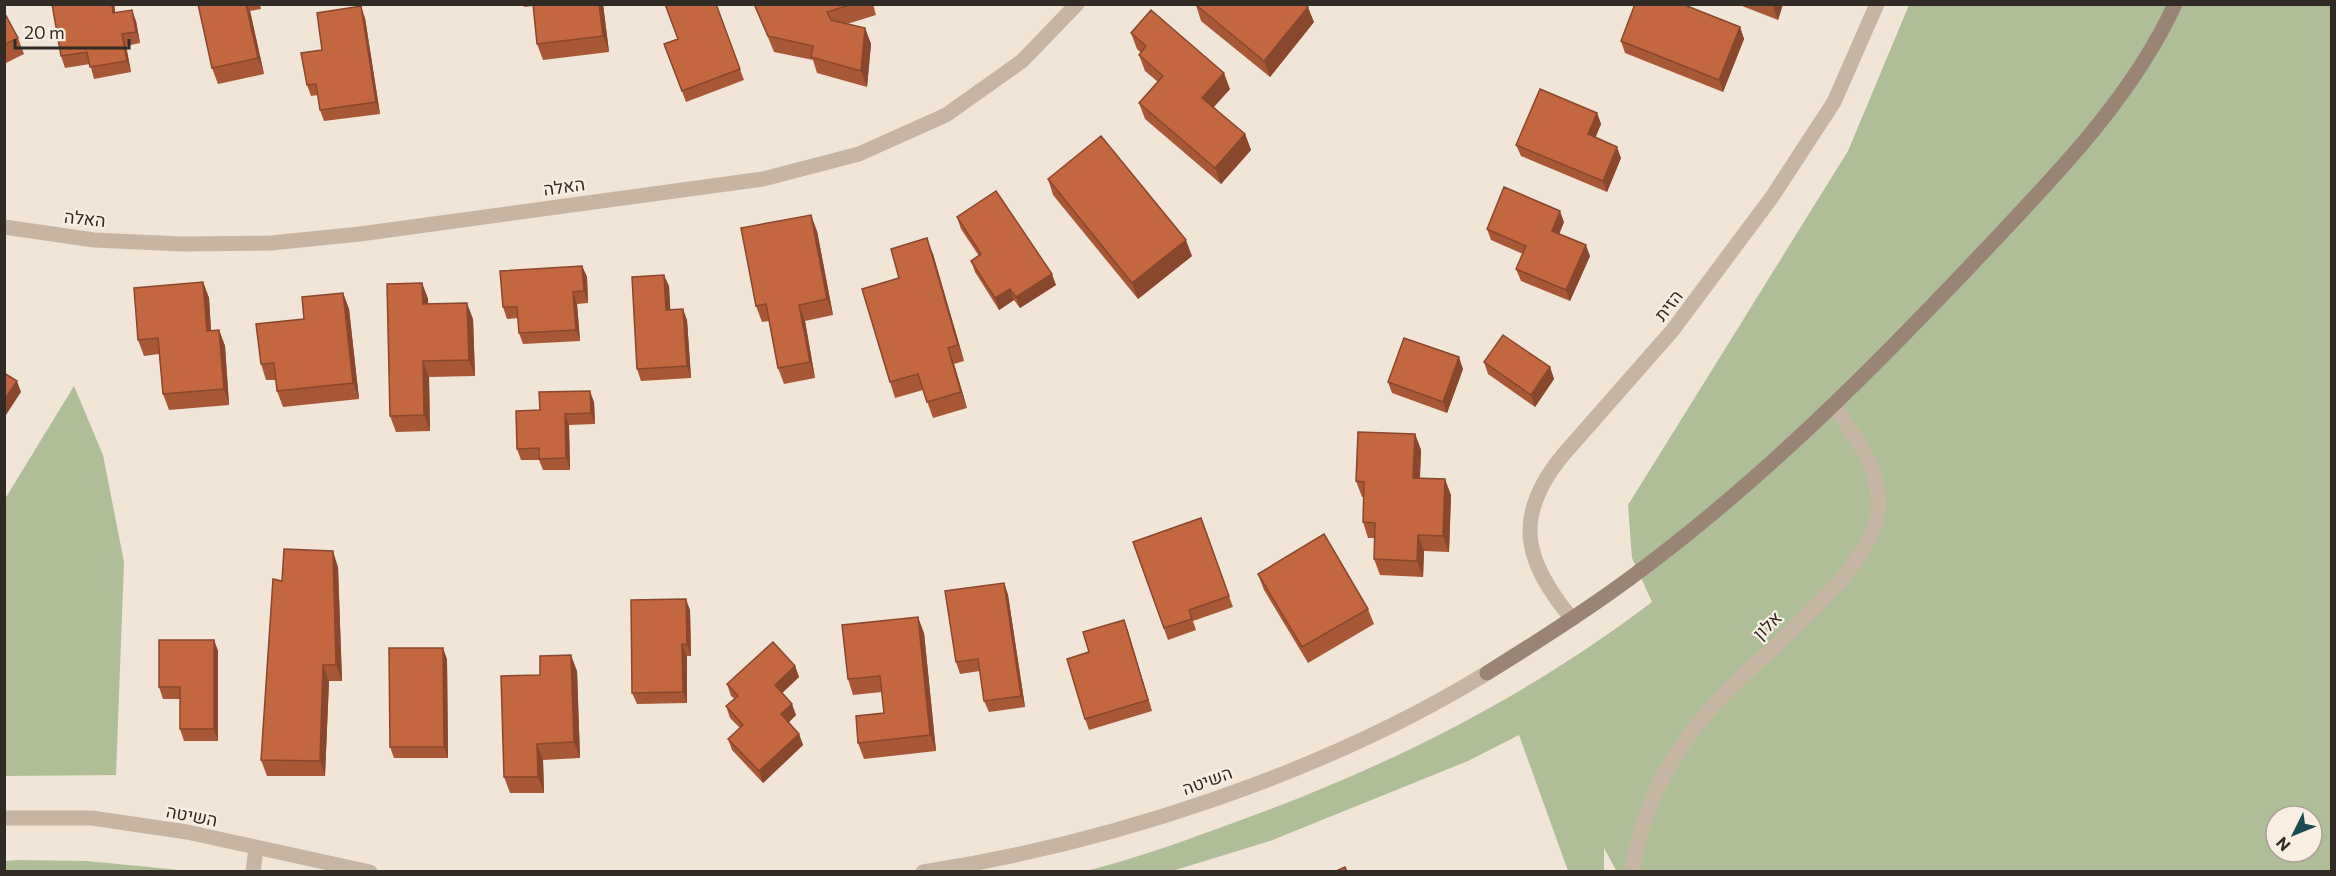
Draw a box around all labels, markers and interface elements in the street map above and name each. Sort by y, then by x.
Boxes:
scale bar [15,12,129,50]
text: 20 m [24,21,65,43]
street label: האלה [542,172,586,200]
street label: האלה [63,205,107,231]
street label: הזית [1649,285,1687,325]
street label: אלון [1748,606,1786,644]
street label: השיטה [1179,761,1235,799]
street label: השיטה [164,799,220,831]
north arrow [2264,804,2324,864]
text: N [2272,834,2294,855]

